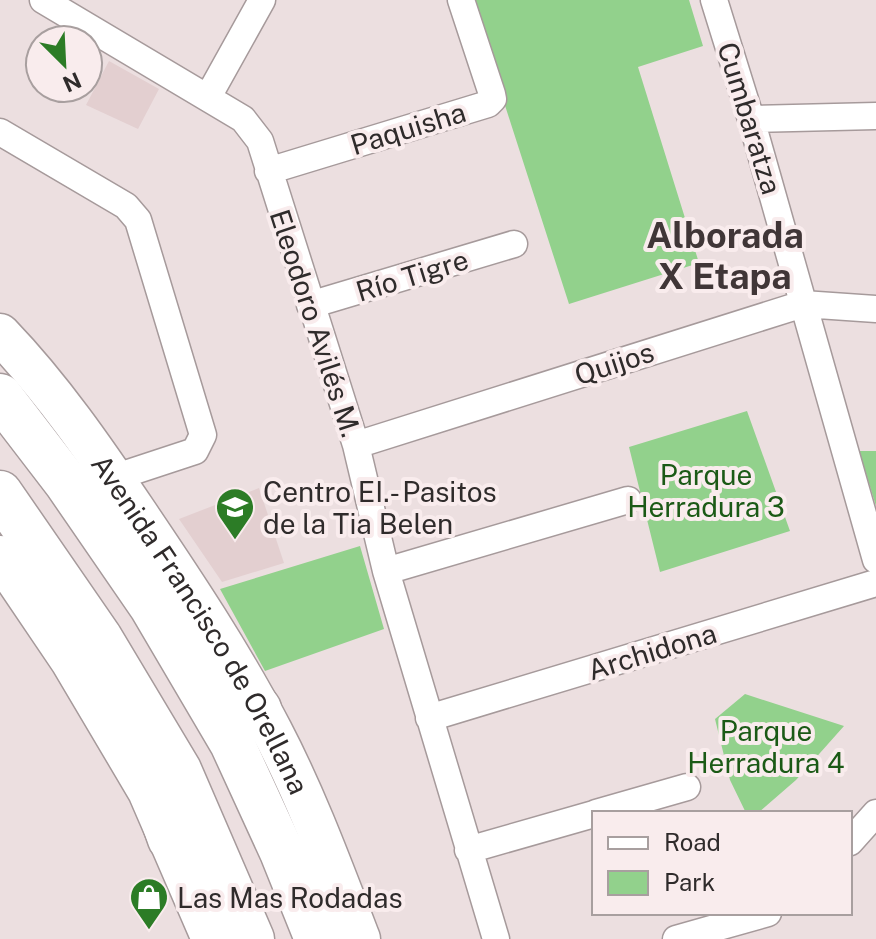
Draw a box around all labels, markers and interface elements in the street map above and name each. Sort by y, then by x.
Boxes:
north arrow [24,24,104,104]
street label: Cumbaratza [711,38,789,198]
text: N [59,67,85,98]
street label: Paquisha [346,95,470,161]
street label: Eleodoro Avilés M. [264,205,368,441]
district label: Alborada X Etapa [646,214,804,297]
street label: Río Tigre [352,242,472,308]
street label: Quijos [570,335,658,391]
street label: Avenida Francisco de Orellana [85,448,316,799]
park label: Parque Herradura 3 [627,458,785,523]
place label: Centro EI.- Pasitos de la Tia Belen [263,475,497,540]
school or university icon: Centro EI.- Pasitos de la Tia Belen [214,486,256,541]
street label: Archidona [584,616,720,686]
park label: Parque Herradura 4 [687,714,845,779]
legend [592,811,852,915]
text: Road [664,828,721,856]
text: Park [664,868,715,896]
shop icon: Las Mas Rodadas [128,876,170,931]
place label: Las Mas Rodadas [177,881,403,914]

